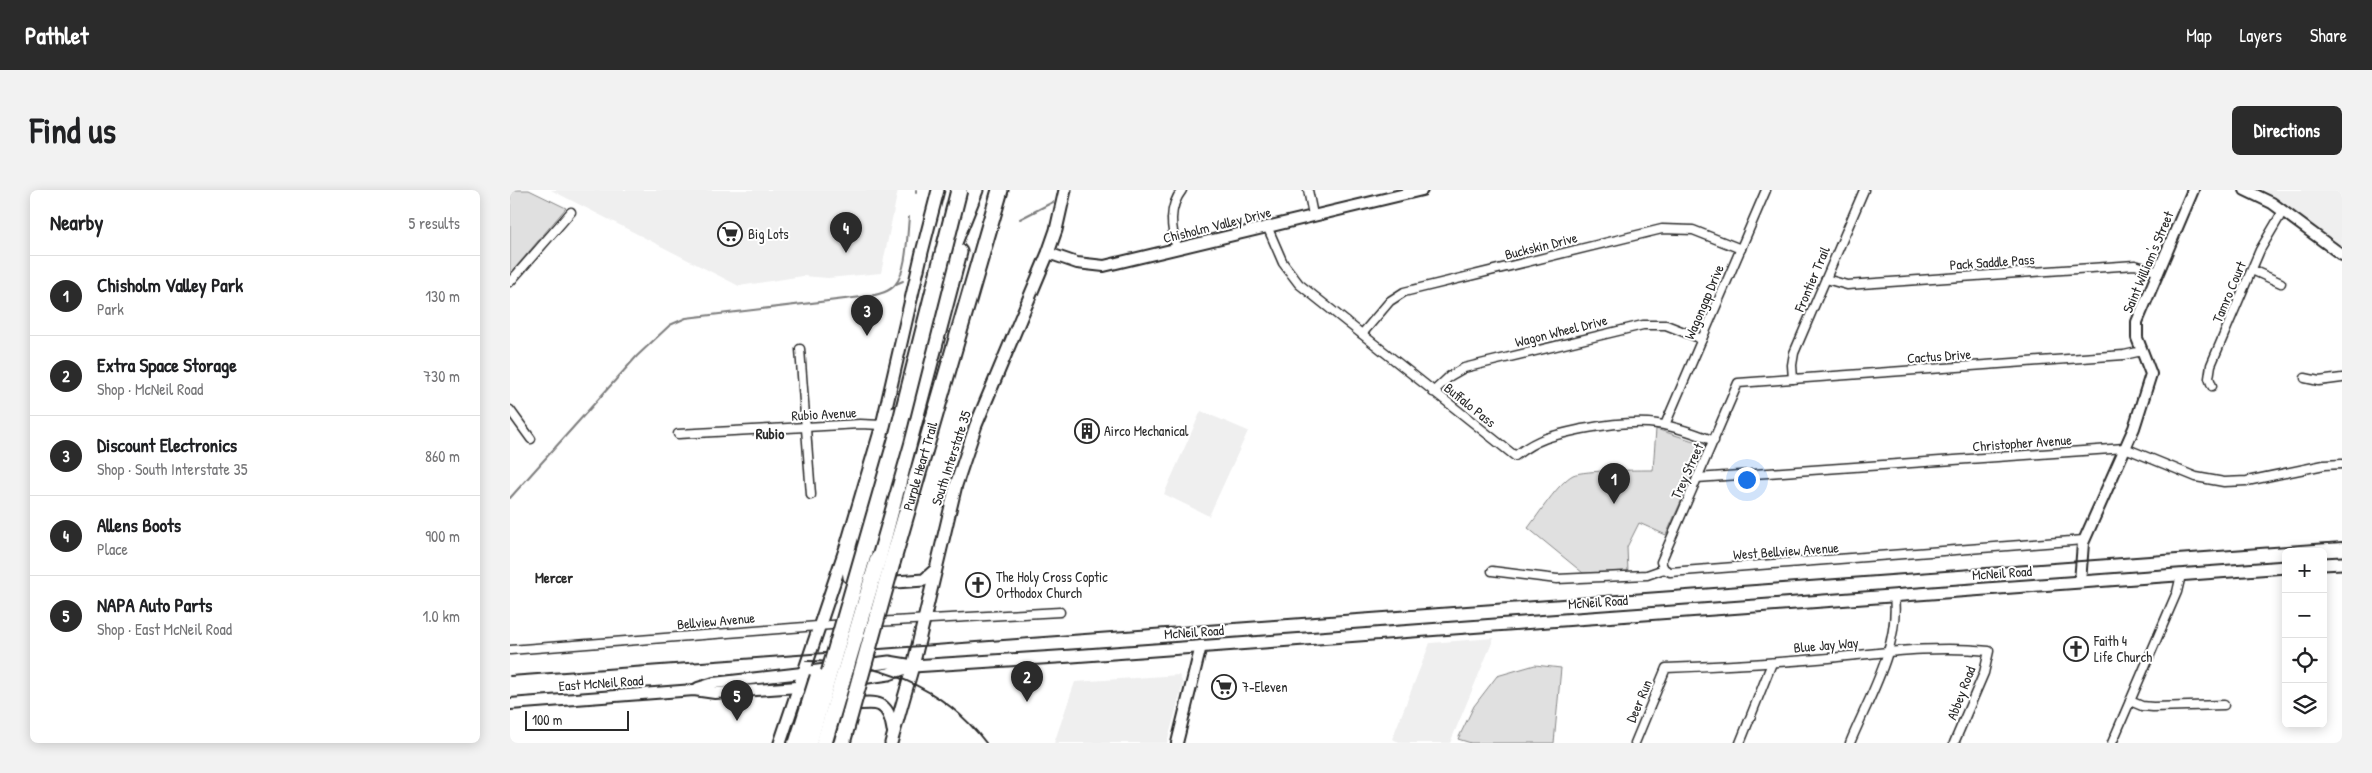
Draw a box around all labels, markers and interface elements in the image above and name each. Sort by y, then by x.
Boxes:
text: Pathlet [25,19,88,51]
text: Map [2186,23,2212,48]
text: Layers [2240,23,2282,48]
text: Share [2310,23,2347,48]
button: Directions [2232,106,2342,155]
text: Find us [30,107,116,154]
street label: Chisholm Valley Drive [1161,202,1273,248]
text: Nearby [50,208,103,237]
street label: Saint William's Street [2118,208,2178,316]
text: 5 results [409,212,460,234]
pin: 4 [830,212,862,253]
supermarket icon: Big Lots [717,221,743,247]
place label: Big Lots [748,224,789,244]
street label: Buckskin Drive [1503,227,1580,264]
street label: Frontier Trail [1789,243,1834,315]
street label: Pack Saddle Pass [1949,249,2035,274]
street label: Tamro Court [2207,258,2250,325]
street label: Wagongap Drive [1679,261,1729,343]
text: Chisholm Valley Park [97,272,243,298]
text: 1 [63,285,69,307]
text: 130 m [425,285,460,307]
pin: 3 [851,295,883,336]
text: Park [97,298,124,320]
street label: Wagon Wheel Drive [1513,310,1610,352]
street label: Cactus Drive [1906,344,1972,367]
text: Extra Space Storage [97,352,237,378]
text: 2 [62,365,70,387]
text: 730 m [423,365,460,387]
text: Shop · McNeil Road [97,378,203,400]
street label: Buffalo Pass [1441,378,1500,431]
street label: Rubio Avenue [791,402,857,425]
street label: South Interstate 35 [926,408,975,508]
building icon: Airco Mechanical [1074,418,1100,444]
street label: Purple Heart Trail [898,419,942,513]
place label: Airco Mechanical [1104,421,1189,440]
district label: Rubio [756,423,784,444]
street label: Christopher Avenue [1972,430,2073,456]
text: Discount Electronics [97,432,237,458]
street label: Trey Street [1666,440,1708,502]
text: 3 [62,445,70,467]
text: 860 m [425,445,460,467]
text: Shop · South Interstate 35 [97,458,247,480]
pin: 1 [1598,463,1630,504]
your location [1734,467,1760,493]
text: Allens Boots [97,512,181,538]
text: 4 [63,525,69,547]
text: 900 m [425,525,460,547]
street label: West Bellview Avenue [1733,537,1840,564]
text: Place [97,538,128,560]
map controls [2282,548,2327,728]
button: + [2282,548,2327,593]
street label: McNeil Road [1971,561,2033,584]
district label: Mercer [535,567,573,588]
place label: The Holy Cross Coptic Orthodox Church [996,567,1108,602]
church icon: The Holy Cross Coptic Orthodox Church [965,572,991,598]
street label: McNeil Road [1567,590,1629,613]
text: NAPA Auto Parts [97,592,212,618]
button: − [2282,593,2327,638]
text: 5 [63,605,69,627]
text: 1.0 km [422,605,460,627]
street label: Bellview Avenue [676,608,756,633]
text: Shop · East McNeil Road [97,618,232,640]
street label: McNeil Road [1163,620,1225,643]
place label: Faith 4 Life Church [2093,631,2152,666]
street label: Blue Jay Way [1793,632,1859,658]
church icon: Faith 4 Life Church [2063,636,2089,662]
button: locate [2282,638,2327,683]
pin: 2 [1011,661,1043,702]
street label: Abbey Road [1942,663,1981,723]
street label: East McNeil Road [558,670,645,695]
supermarket icon: 7-Eleven [1211,674,1237,700]
place label: 7-Eleven [1242,677,1288,696]
street label: Deer Run [1621,677,1656,725]
pin: 5 [721,680,753,721]
button: layers [2282,683,2327,728]
scale bar [525,708,629,731]
text: 100 m [532,710,562,729]

